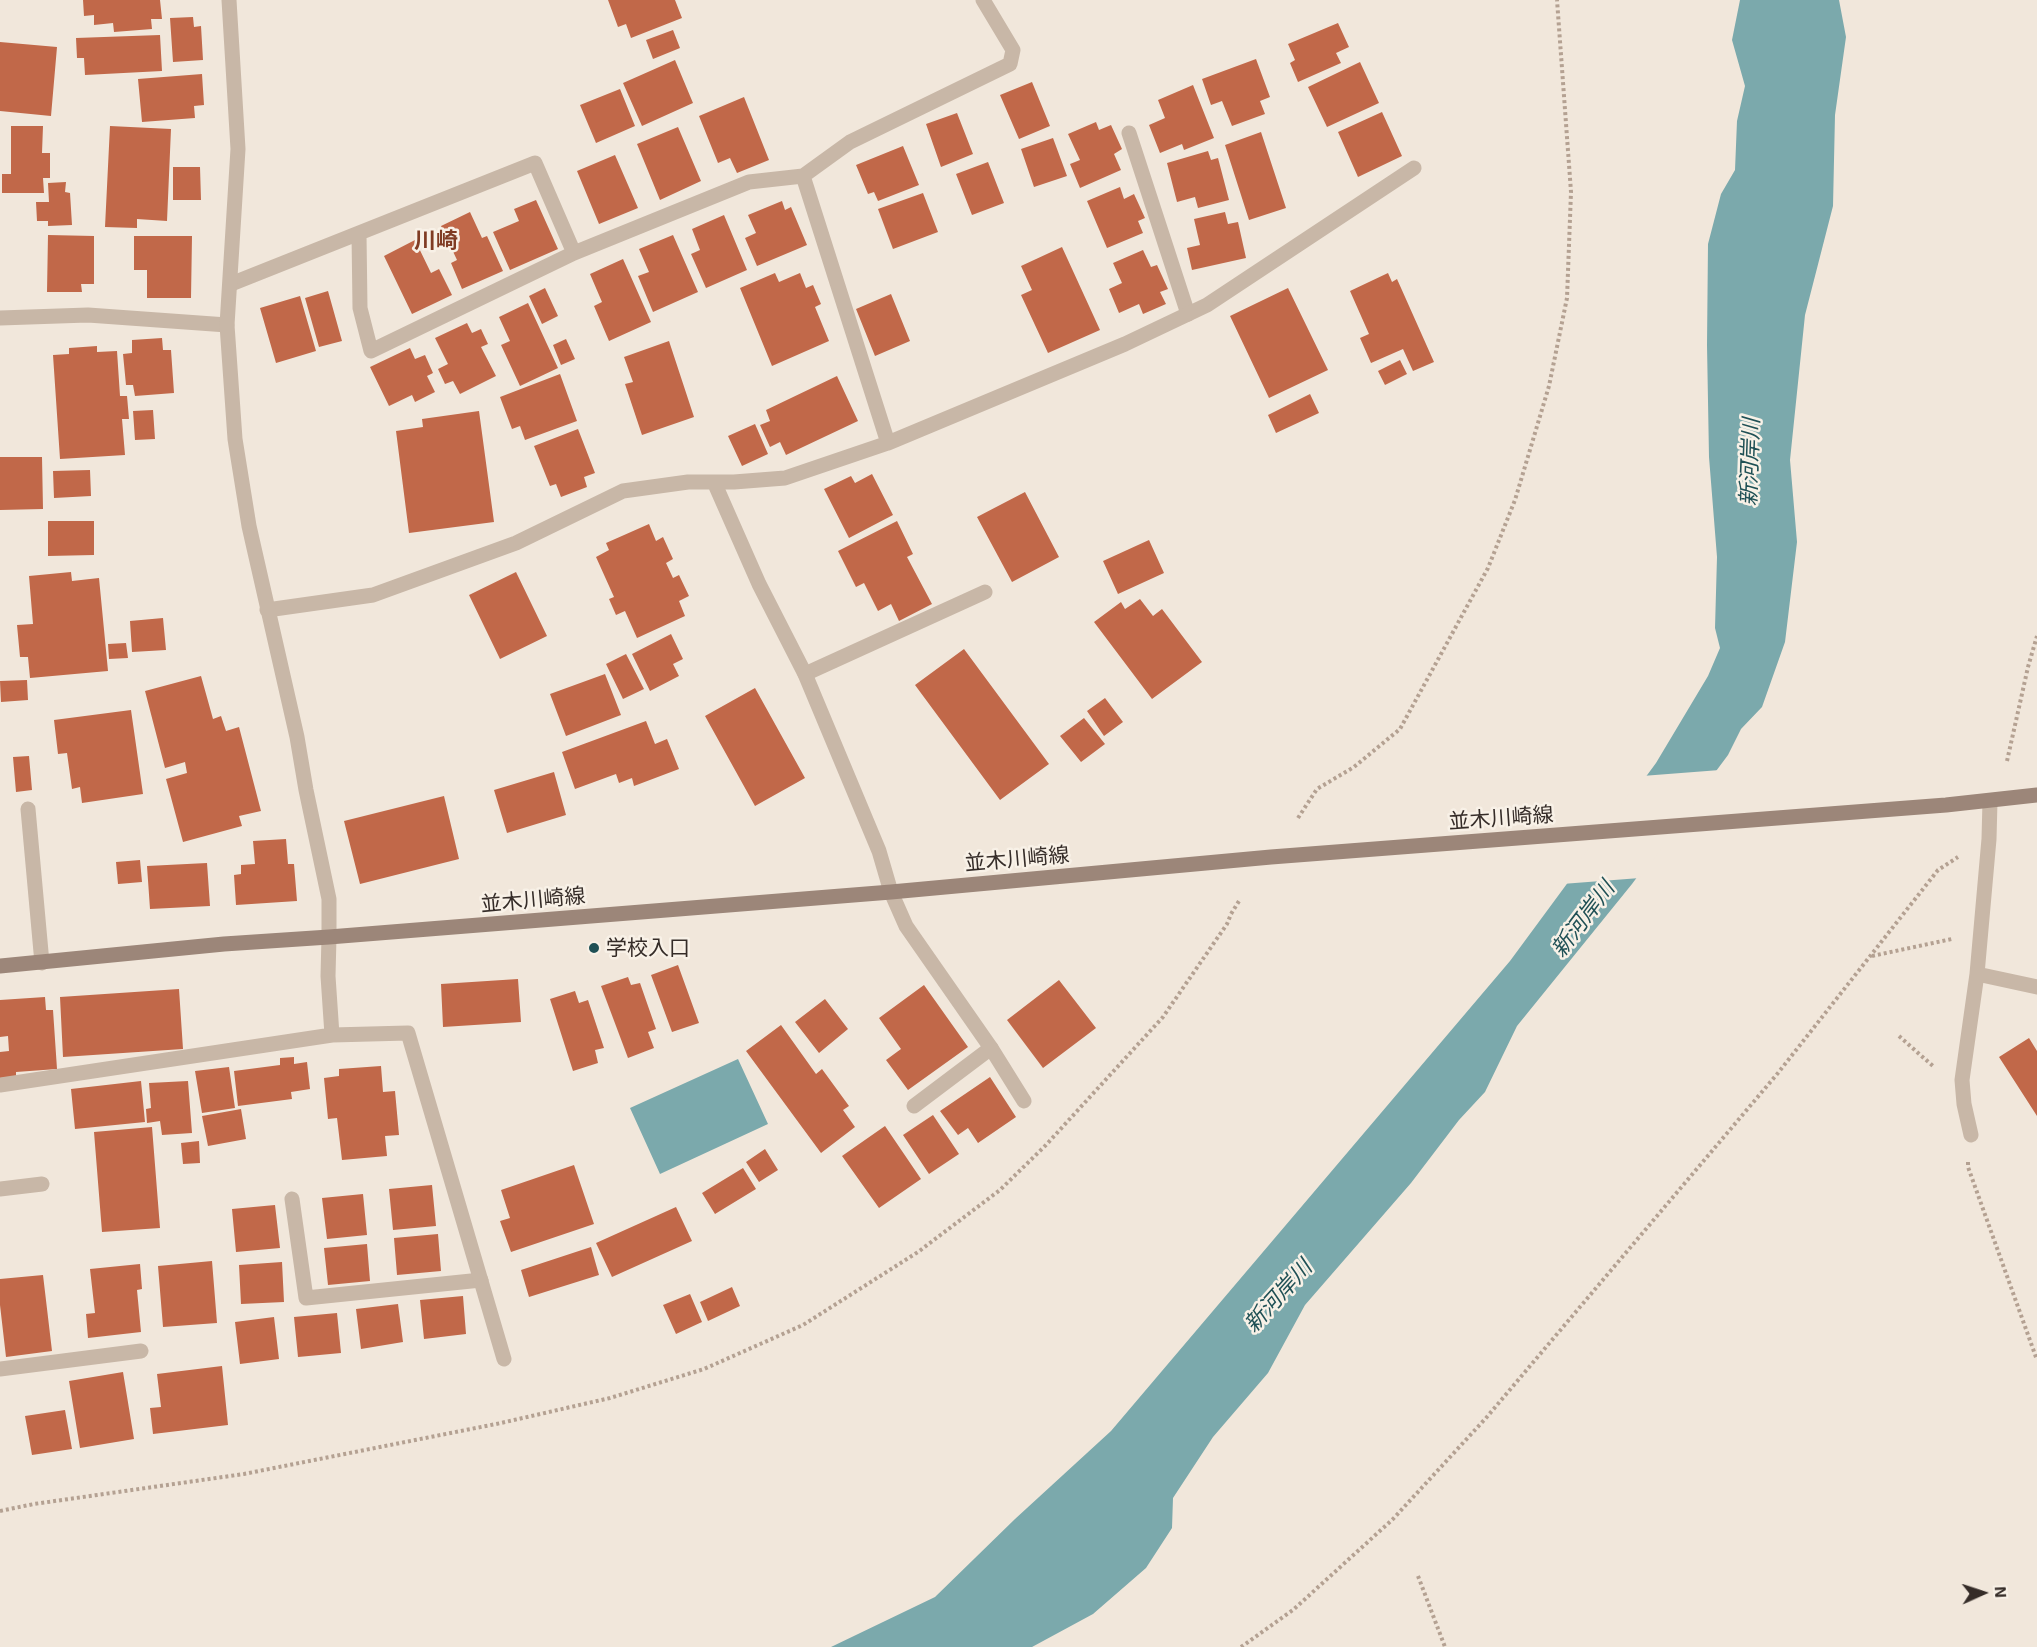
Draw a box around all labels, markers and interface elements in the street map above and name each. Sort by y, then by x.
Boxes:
district label: 川崎 [414,228,458,254]
water label: 新河岸川 [1735,418,1765,506]
street label: 並木川崎線 [1448,802,1554,834]
street label: 並木川崎線 [964,842,1070,876]
water label: 新河岸川 [1546,876,1620,962]
street label: 並木川崎線 [480,883,586,917]
place label: 学校入口 [606,935,690,961]
marker: 学校入口 [587,941,601,955]
water label: 新河岸川 [1239,1254,1317,1338]
north arrow [1953,1563,2013,1623]
text: N [1992,1586,2011,1598]

